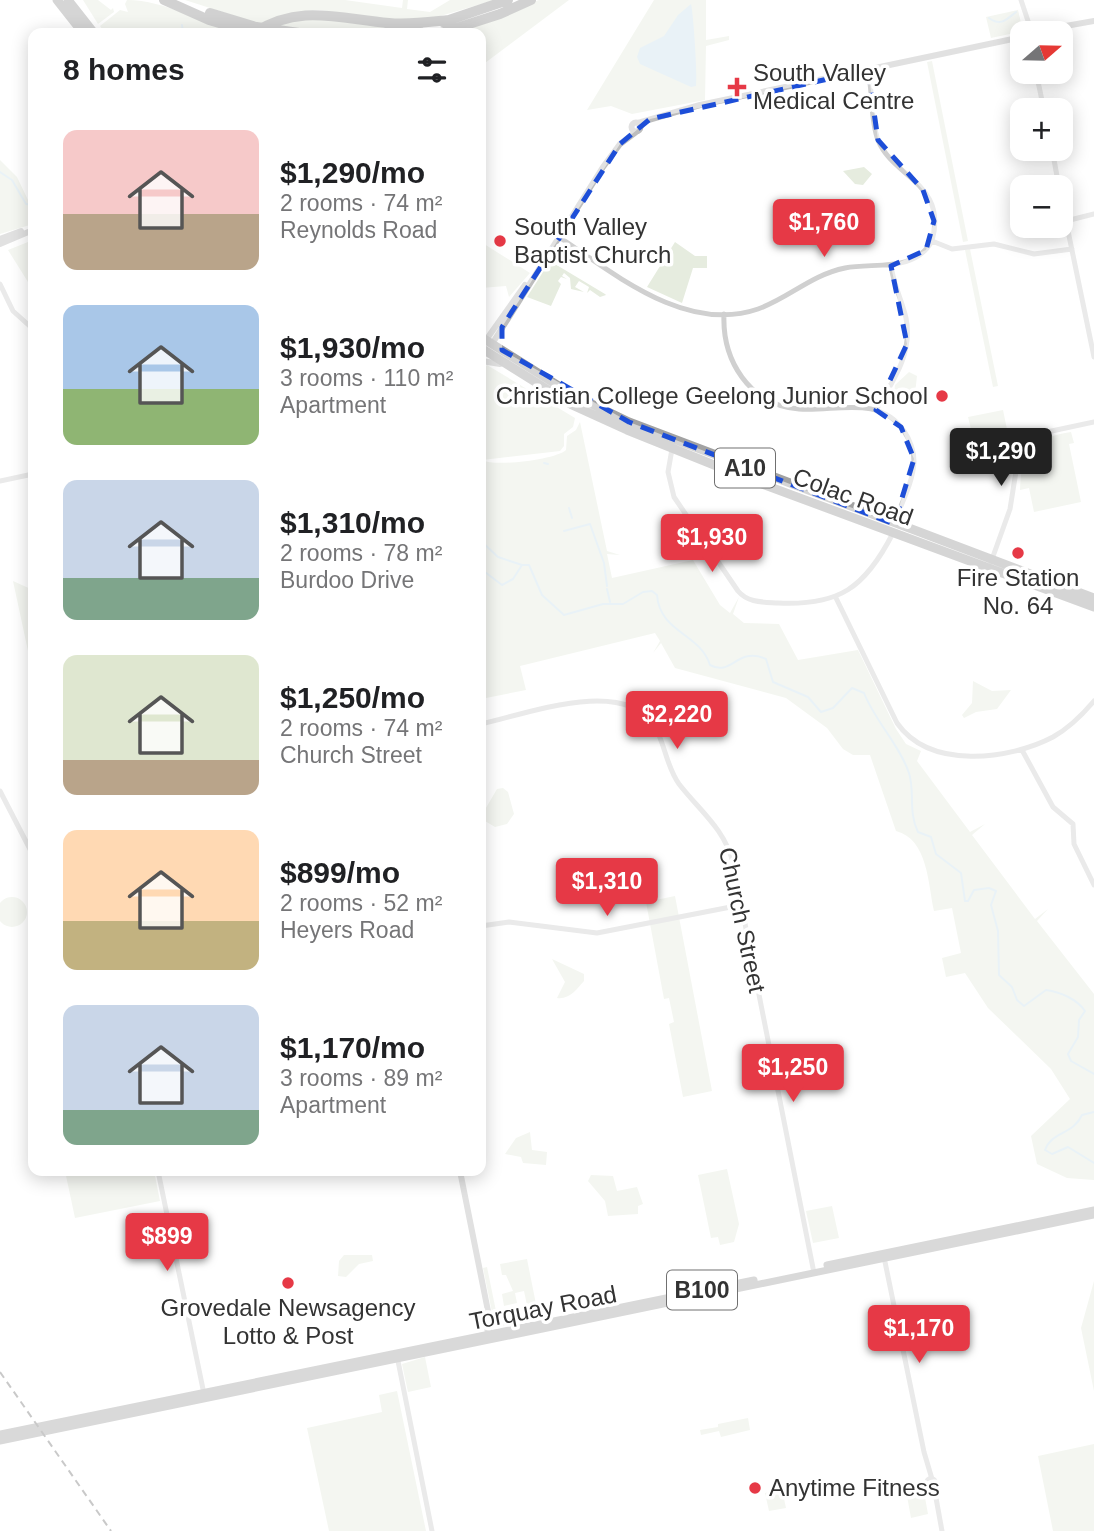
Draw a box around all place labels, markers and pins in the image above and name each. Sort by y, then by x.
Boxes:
place label: South Valley Medical Centre [753,59,914,114]
marker: South Valley Medical Centre [727,77,747,97]
pin: $1,760 [767,200,881,259]
place label: South Valley Baptist Church [514,213,671,268]
marker: South Valley Baptist Church [492,233,508,249]
place label: Christian College Geelong Junior School [496,382,928,409]
marker: Christian College Geelong Junior School [934,388,950,404]
pin: $1,290 [944,428,1058,488]
pin: $1,930 [655,514,769,574]
marker: Fire Station No. 64 [1010,545,1026,561]
place label: Fire Station No. 64 [957,564,1079,619]
pin: $2,220 [620,692,734,751]
pin: $1,310 [550,858,664,918]
pin: $1,250 [736,1044,850,1104]
pin: $899 [126,1214,208,1273]
marker: Grovedale Newsagency Lotto & Post [280,1275,296,1291]
place label: Grovedale Newsagency Lotto & Post [161,1294,415,1349]
pin: $1,170 [862,1306,976,1365]
place label: Anytime Fitness [769,1474,940,1501]
marker: Anytime Fitness [747,1480,763,1496]

